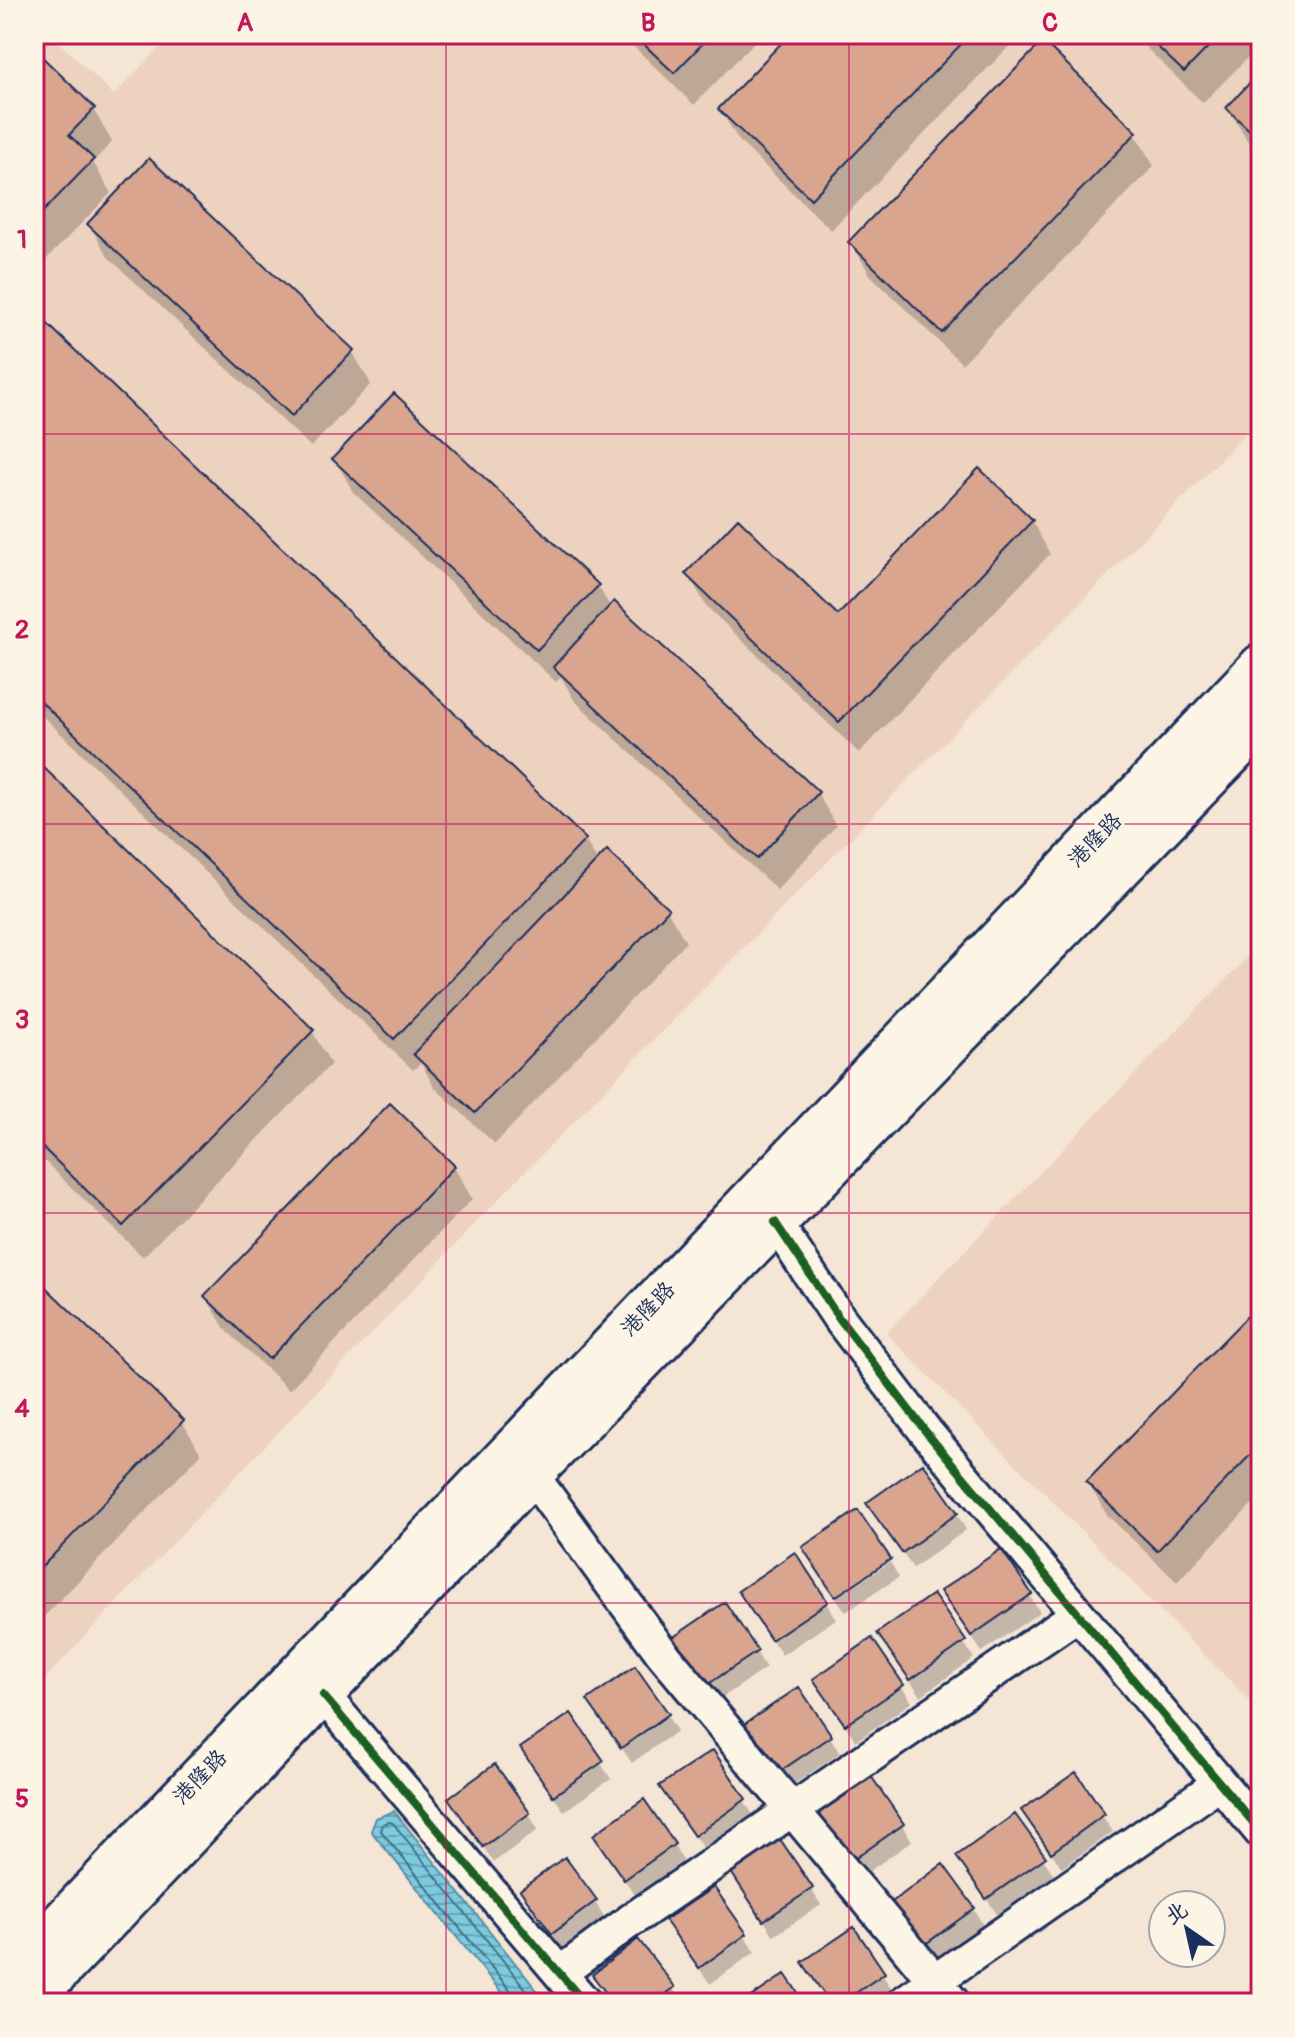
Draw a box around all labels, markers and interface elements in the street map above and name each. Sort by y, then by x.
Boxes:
text: A [237,7,254,39]
text: B [641,7,655,39]
text: C [1042,7,1058,39]
text: 1 [17,224,27,256]
text: 2 [15,614,29,646]
street label: 港隆路 [1062,807,1128,873]
text: 3 [15,1004,29,1036]
street label: 港隆路 [615,1276,681,1342]
text: 4 [14,1393,30,1425]
street label: 港隆路 [167,1744,233,1810]
text: 5 [15,1783,29,1815]
north arrow [1147,1889,1227,1969]
text: 北 [1159,1895,1193,1931]

